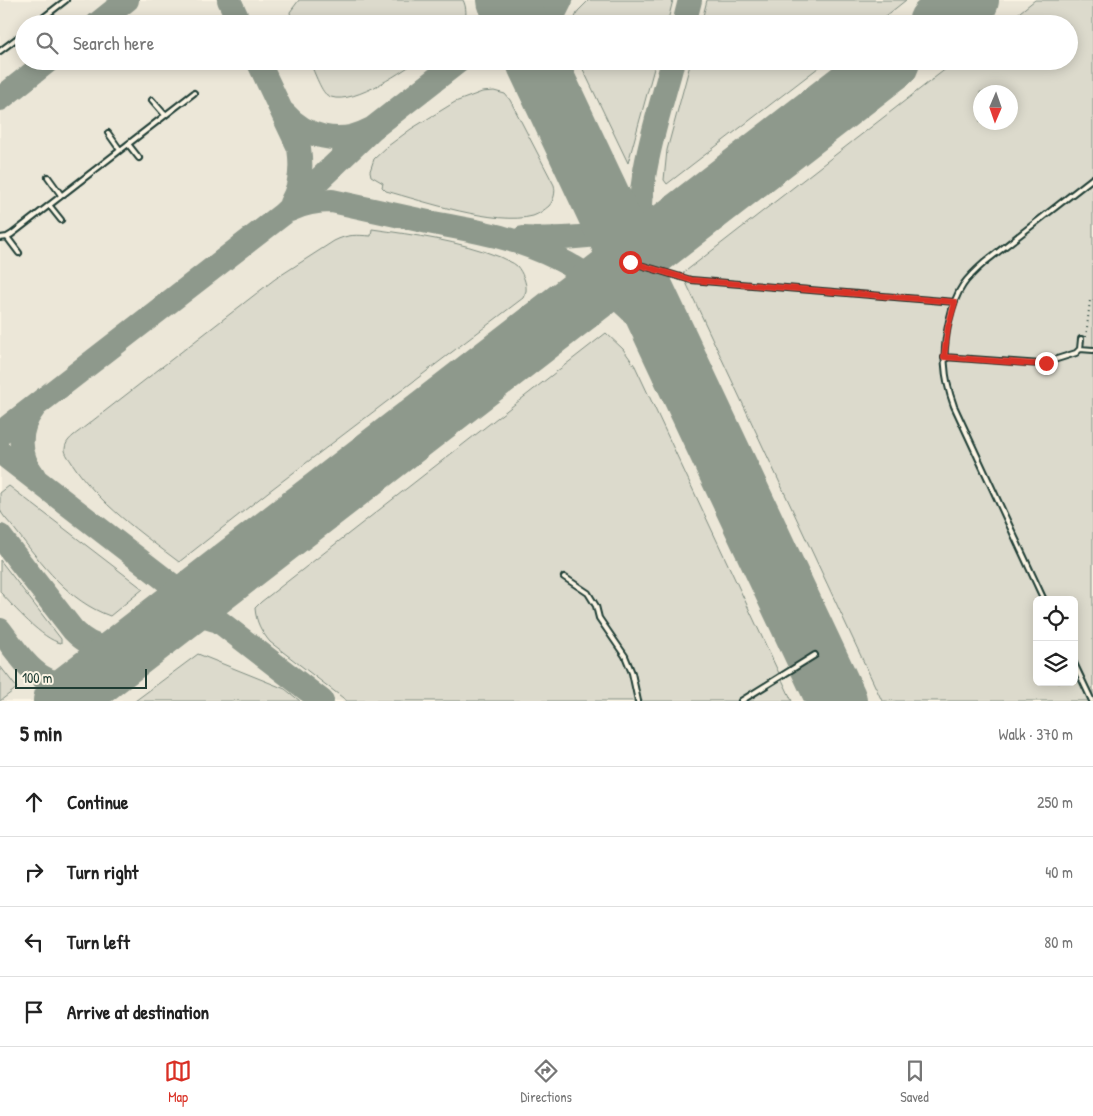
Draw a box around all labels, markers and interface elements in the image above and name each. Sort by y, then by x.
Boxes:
search box [15,15,1078,70]
icon: search [33,29,61,57]
text: Search here [73,30,154,56]
north arrow [973,85,1018,130]
route start [619,251,642,274]
route end [1035,352,1058,375]
map controls [1033,596,1078,686]
button: locate [1033,596,1078,641]
button: layers [1033,641,1078,686]
scale bar [15,666,148,689]
text: 100 m [22,668,52,687]
text: 5 min [20,719,62,748]
text: Walk · 370 m [999,723,1073,745]
icon: ahead [20,788,48,816]
text: Continue [67,789,128,815]
text: 250 m [1037,791,1073,813]
icon: right [20,858,48,886]
text: Turn right [67,859,138,885]
text: 40 m [1045,861,1073,883]
icon: left [20,928,48,956]
text: Turn left [67,929,130,955]
text: 80 m [1044,931,1073,953]
icon: arrive [20,998,48,1026]
text: Arrive at destination [67,999,209,1025]
tab: Map [164,1057,192,1106]
tab: Directions [520,1057,572,1106]
tab: Saved [900,1057,929,1106]

